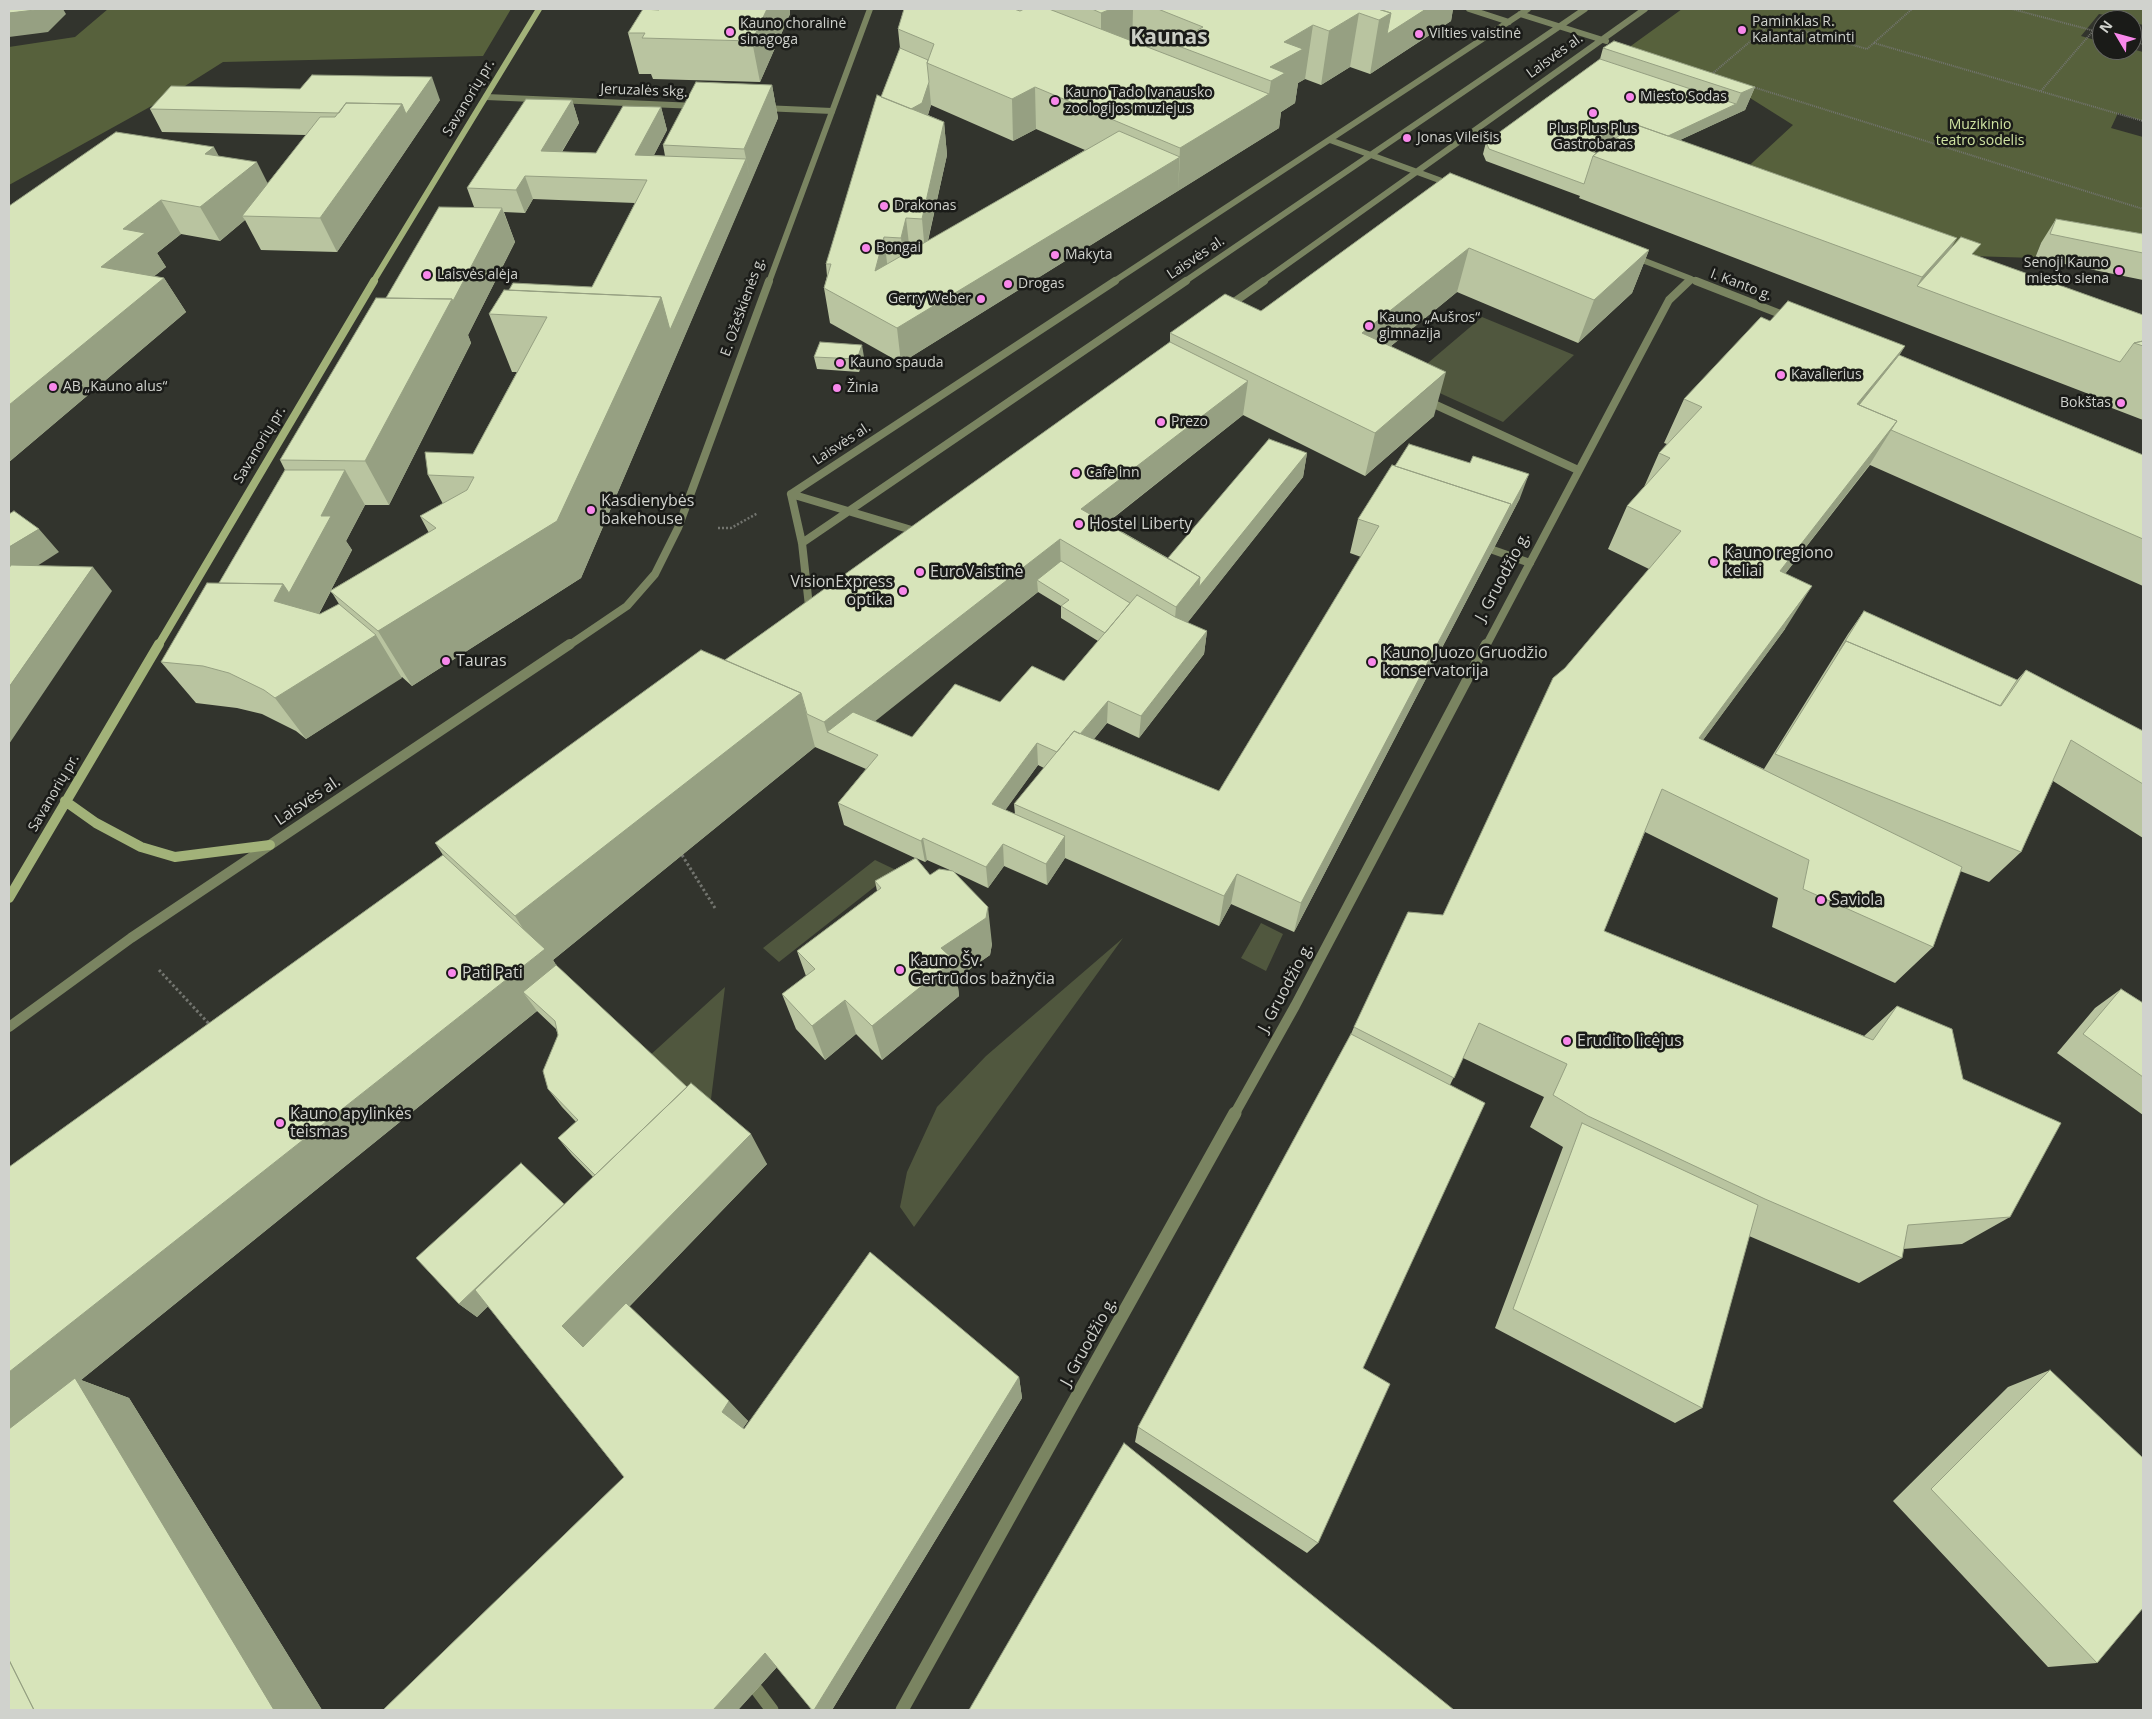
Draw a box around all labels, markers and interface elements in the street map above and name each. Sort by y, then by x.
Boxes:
north arrow [2092,10,2142,60]
place label: Paminklas R. Kalantai atminti [1752,14,1855,46]
place label: Kauno choralinė sinagoga [740,16,846,48]
text: N [2094,16,2116,37]
marker: Paminklas R. Kalantai atminti [1736,24,1748,36]
district label: Kaunas [1130,25,1208,51]
marker: Kauno choralinė sinagoga [724,26,736,38]
place label: Vilties vaistinė [1429,26,1521,42]
marker: Vilties vaistinė [1413,28,1425,40]
street label: Laisvės al. [1524,30,1586,82]
street label: Savanorių pr. [439,57,499,139]
street label: Jeruzalės skg. [600,81,688,101]
place label: Kauno Tado Ivanausko zoologijos muziejus [1065,85,1213,118]
place label: Miesto Sodas [1640,89,1727,105]
marker: Miesto Sodas [1624,91,1636,103]
marker: Kauno Tado Ivanausko zoologijos muziejus [1049,95,1061,107]
marker: Plus Plus Plus Gastrobaras [1587,107,1599,119]
park label: Muzikinio teatro sodelis [1936,117,2024,150]
place label: Plus Plus Plus Gastrobaras [1549,121,1637,154]
place label: Jonas Vileišis [1417,130,1500,146]
marker: Jonas Vileišis [1401,132,1413,144]
place label: Drakonas [894,198,956,214]
marker: Drakonas [878,200,890,212]
street label: Laisvės al. [1164,233,1228,283]
place label: Bongai [876,240,921,256]
marker: Bongai [860,242,872,254]
place label: Makyta [1065,247,1113,263]
marker: Makyta [1049,249,1061,261]
street label: E. Ožeškienės g. [717,255,769,359]
place label: Senoji Kauno miesto siena [2024,255,2109,288]
marker: Senoji Kauno miesto siena [2113,265,2125,277]
street label: I. Kanto g. [1708,266,1774,304]
place label: Laisvės alėja [437,267,518,283]
marker: Laisvės alėja [421,269,433,281]
place label: Drogas [1018,276,1064,292]
marker: Drogas [1002,278,1014,290]
place label: Gerry Weber [888,291,971,307]
marker: Gerry Weber [975,293,987,305]
place label: Kauno „Aušros“ gimnazija [1379,310,1480,342]
marker: Kauno „Aušros“ gimnazija [1363,320,1375,332]
place label: Kauno spauda [850,355,944,371]
marker: Kauno spauda [834,357,846,369]
place label: Kavalierius [1791,367,1862,383]
marker: Kavalierius [1775,369,1787,381]
place label: AB „Kauno alus“ [63,379,167,395]
place label: Žinia [847,380,878,396]
marker: AB „Kauno alus“ [47,381,59,393]
marker: Žinia [831,382,843,394]
place label: Bokštas [2060,395,2111,411]
marker: Bokštas [2115,397,2127,409]
street label: Savanorių pr. [230,404,290,486]
place label: Prezo [1171,414,1208,430]
marker: Prezo [1155,416,1167,428]
street label: Laisvės al. [810,419,874,469]
place label: Cafe inn [1086,465,1140,481]
marker: Cafe inn [1070,467,1082,479]
place label: Kasdienybės bakehouse [601,491,694,529]
marker: Kasdienybės bakehouse [585,504,597,516]
place label: Hostel Liberty [1089,514,1192,534]
marker: Hostel Liberty [1073,518,1085,530]
street label: J. Gruodžio g. [1471,529,1535,625]
place label: Kauno regiono keliai [1724,543,1833,581]
marker: Kauno regiono keliai [1708,556,1720,568]
place label: EuroVaistinė [930,562,1024,582]
marker: EuroVaistinė [914,566,926,578]
place label: VisionExpress optika [790,572,893,610]
marker: VisionExpress optika [897,585,909,597]
place label: Kauno Juozo Gruodžio konservatorija [1382,643,1548,681]
place label: Tauras [456,651,507,671]
marker: Tauras [440,655,452,667]
marker: Kauno Juozo Gruodžio konservatorija [1366,656,1378,668]
street label: Savanorių pr. [25,751,83,835]
street label: Laisvės al. [272,772,344,830]
place label: Saviola [1831,890,1883,910]
marker: Saviola [1815,894,1827,906]
street label: J. Gruodžio g. [1254,940,1318,1036]
place label: Kauno Šv. Gertrūdos bažnyčia [910,951,1055,989]
place label: Pati Pati [462,963,523,983]
marker: Kauno Šv. Gertrūdos bažnyčia [894,964,906,976]
marker: Pati Pati [446,967,458,979]
place label: Erudito licėjus [1577,1031,1682,1051]
marker: Erudito licėjus [1561,1035,1573,1047]
place label: Kauno apylinkės teismas [290,1104,412,1142]
marker: Kauno apylinkės teismas [274,1117,286,1129]
street label: J. Gruodžio g. [1057,1294,1121,1390]

